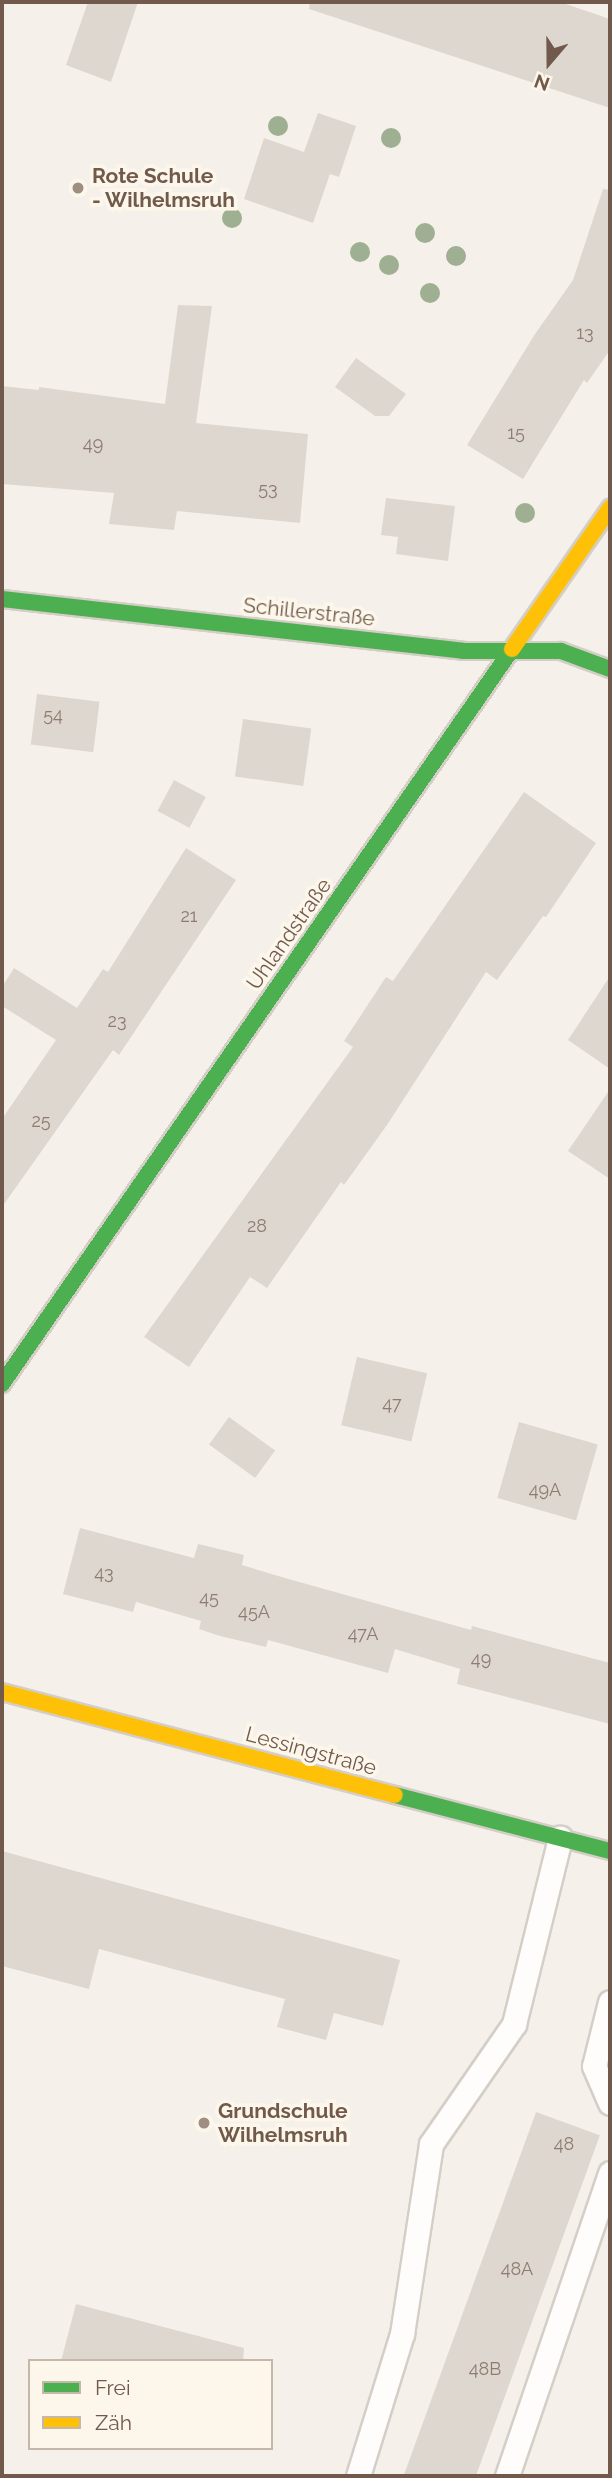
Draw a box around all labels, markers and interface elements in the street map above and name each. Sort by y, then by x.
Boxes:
north arrow [514,28,584,98]
text: N [531,70,552,96]
place label: Rote Schule - Wilhelmsruh [92,163,236,213]
marker: Rote Schule - Wilhelmsruh [70,180,86,196]
house number: 13 [576,322,594,344]
house number: 15 [507,422,525,444]
house number: 49 [83,433,103,455]
house number: 53 [258,478,278,500]
street label: Schillerstraße [242,593,376,631]
house number: 54 [43,704,63,726]
street label: Uhlandstraße [241,873,337,995]
house number: 21 [180,905,198,927]
house number: 23 [108,1010,126,1032]
house number: 25 [31,1110,51,1132]
house number: 28 [247,1215,267,1237]
house number: 47 [382,1393,402,1415]
house number: 49A [529,1479,561,1501]
house number: 43 [94,1562,114,1584]
house number: 45 [199,1587,219,1609]
house number: 45A [238,1601,270,1623]
house number: 47A [348,1623,378,1645]
house number: 49 [471,1648,491,1670]
street label: Lessingstraße [243,1721,379,1781]
place label: Grundschule Wilhelmsruh [218,2098,348,2148]
marker: Grundschule Wilhelmsruh [196,2115,212,2131]
house number: 48 [554,2133,574,2155]
house number: 48A [501,2258,533,2280]
house number: 48B [469,2358,501,2380]
legend [28,2359,273,2450]
text: Frei [95,2375,131,2400]
text: Zäh [95,2410,132,2435]

